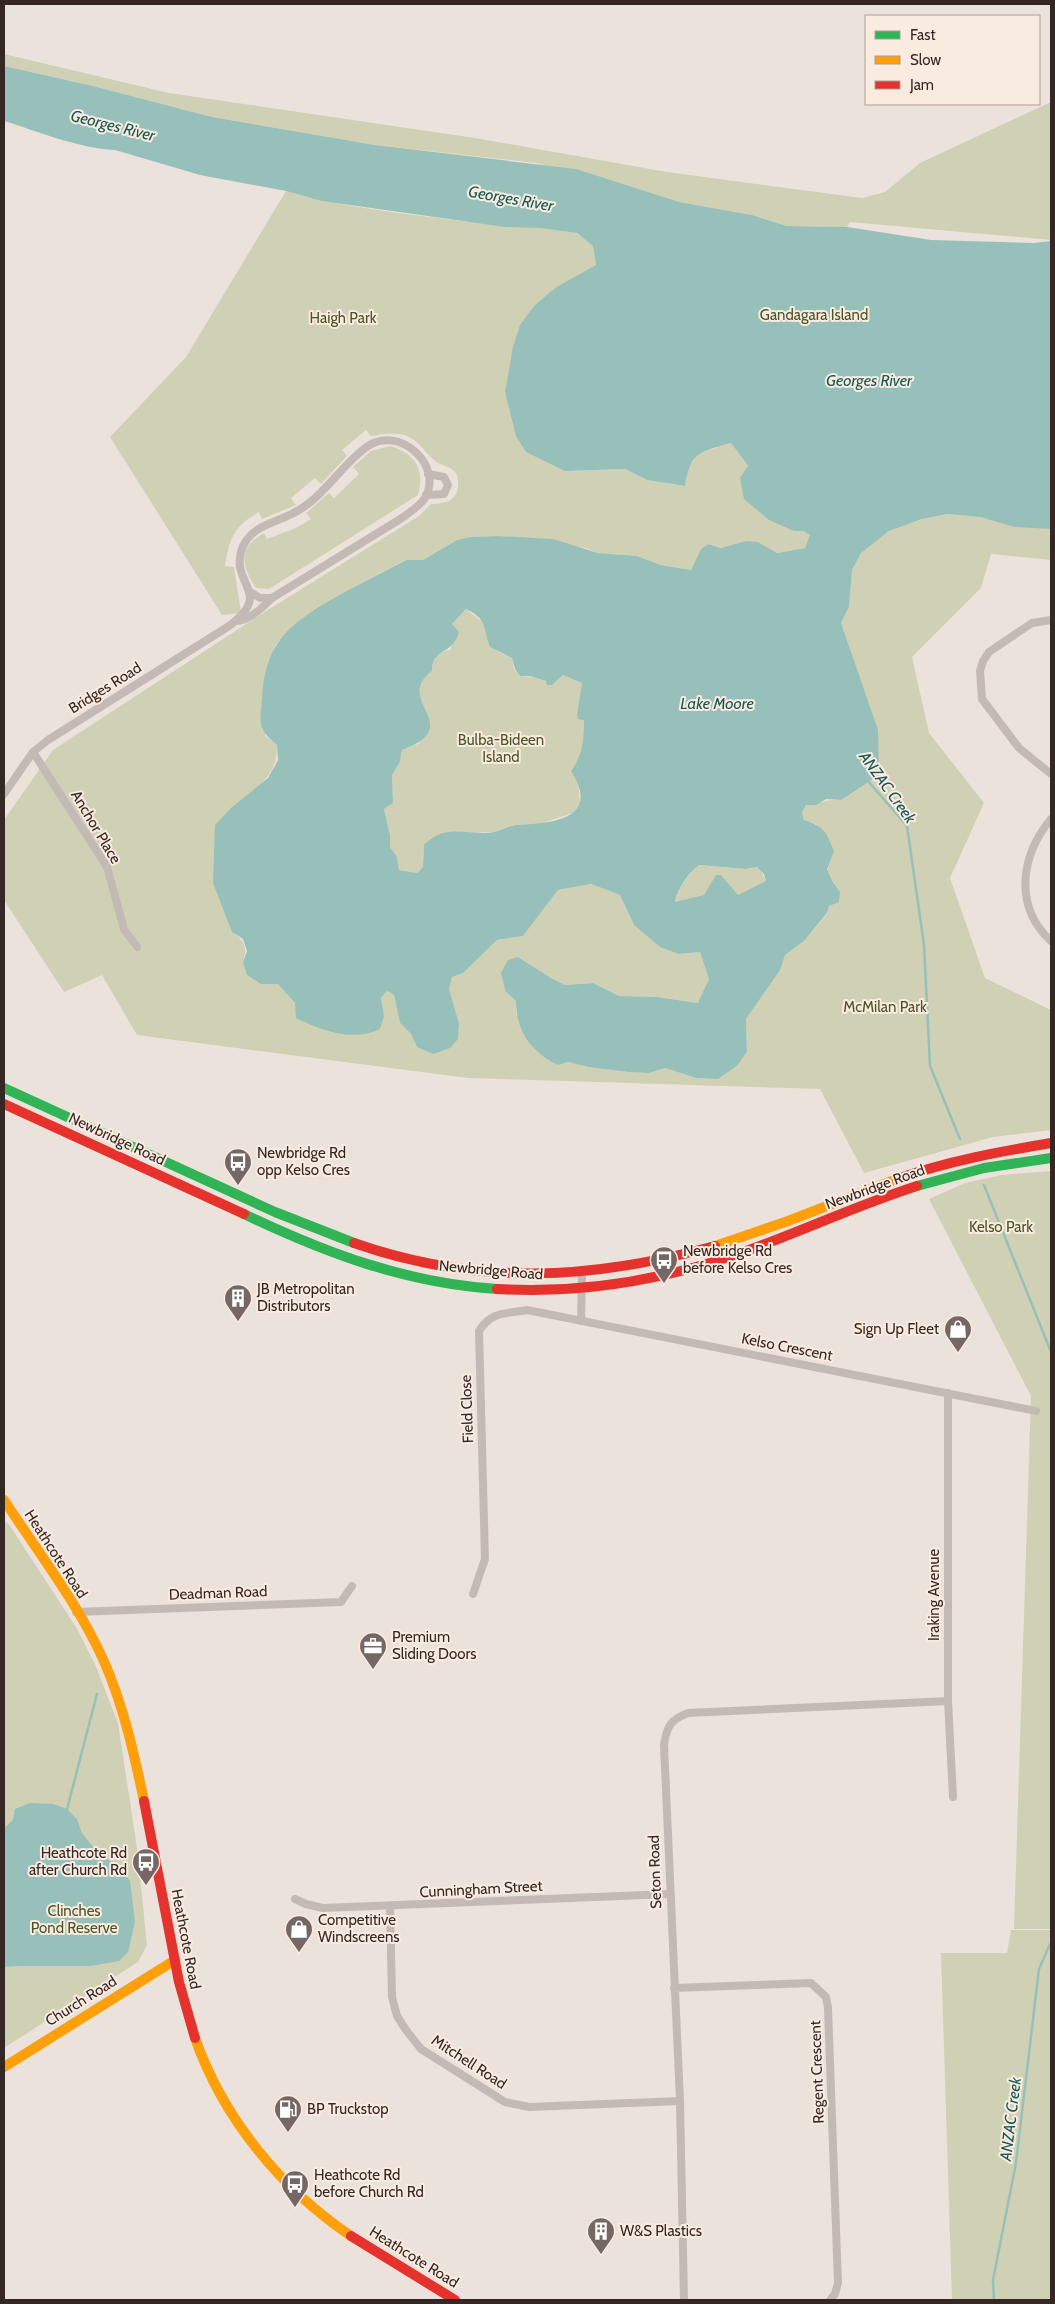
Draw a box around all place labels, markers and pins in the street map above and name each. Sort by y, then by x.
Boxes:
place label: Newbridge Rd opp Kelso Cres [257,1144,350,1179]
bus stop icon: Newbridge Rd opp Kelso Cres [223,1147,253,1186]
place label: Newbridge Rd before Kelso Cres [683,1242,792,1277]
bus stop icon: Newbridge Rd before Kelso Cres [649,1245,679,1284]
place label: JB Metropolitan Distributors [256,1280,355,1315]
building icon: JB Metropolitan Distributors [223,1283,253,1322]
shop icon: Sign Up Fleet [943,1314,973,1353]
place label: Sign Up Fleet [854,1320,939,1338]
place label: Premium Sliding Doors [392,1628,476,1663]
office icon: Premium Sliding Doors [358,1631,388,1670]
place label: Heathcote Rd after Church Rd [29,1844,127,1879]
bus stop icon: Heathcote Rd after Church Rd [131,1847,161,1886]
place label: Competitive Windscreens [318,1911,400,1946]
shop icon: Competitive Windscreens [284,1914,314,1953]
fuel station icon: BP Truckstop [273,2094,303,2133]
place label: BP Truckstop [307,2100,389,2118]
place label: Heathcote Rd before Church Rd [314,2166,424,2201]
bus stop icon: Heathcote Rd before Church Rd [280,2169,310,2208]
building icon: W&S Plastics [586,2216,616,2255]
place label: W&S Plastics [620,2222,702,2240]

